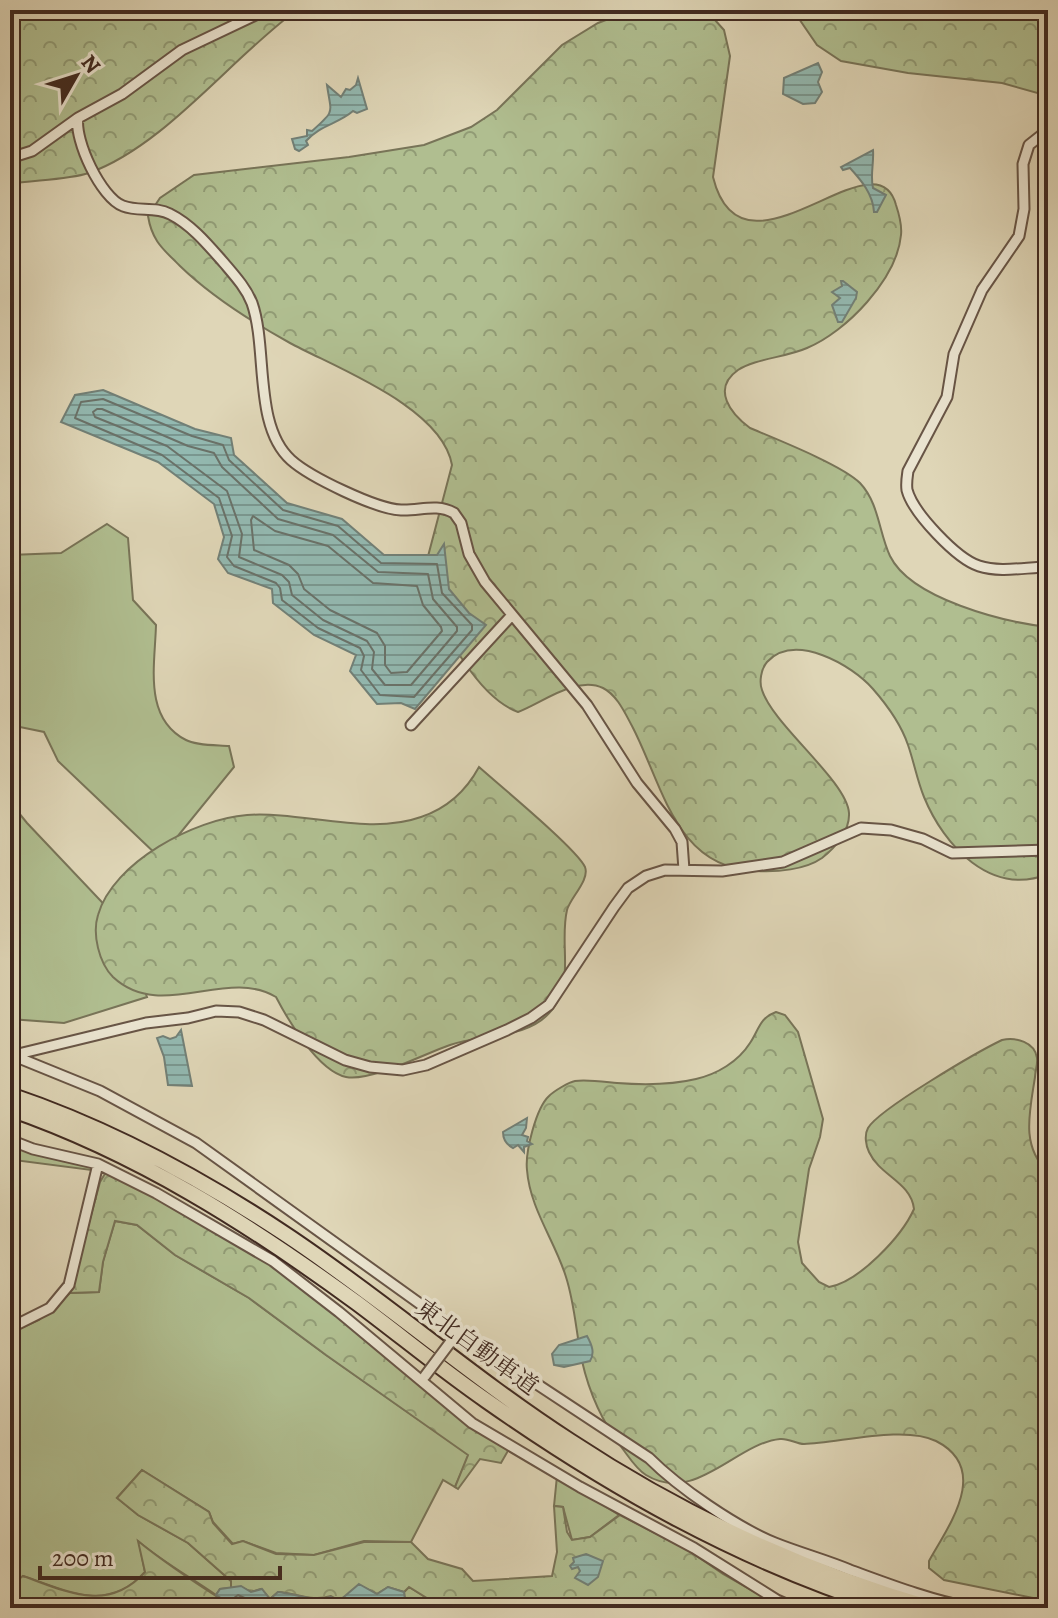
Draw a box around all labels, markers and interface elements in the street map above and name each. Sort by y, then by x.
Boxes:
north arrow [36,36,116,116]
text: N [74,48,107,80]
street label: 東北自動車道 [409,1292,545,1402]
scale bar [40,1530,280,1580]
text: 200 m [52,1542,114,1574]

